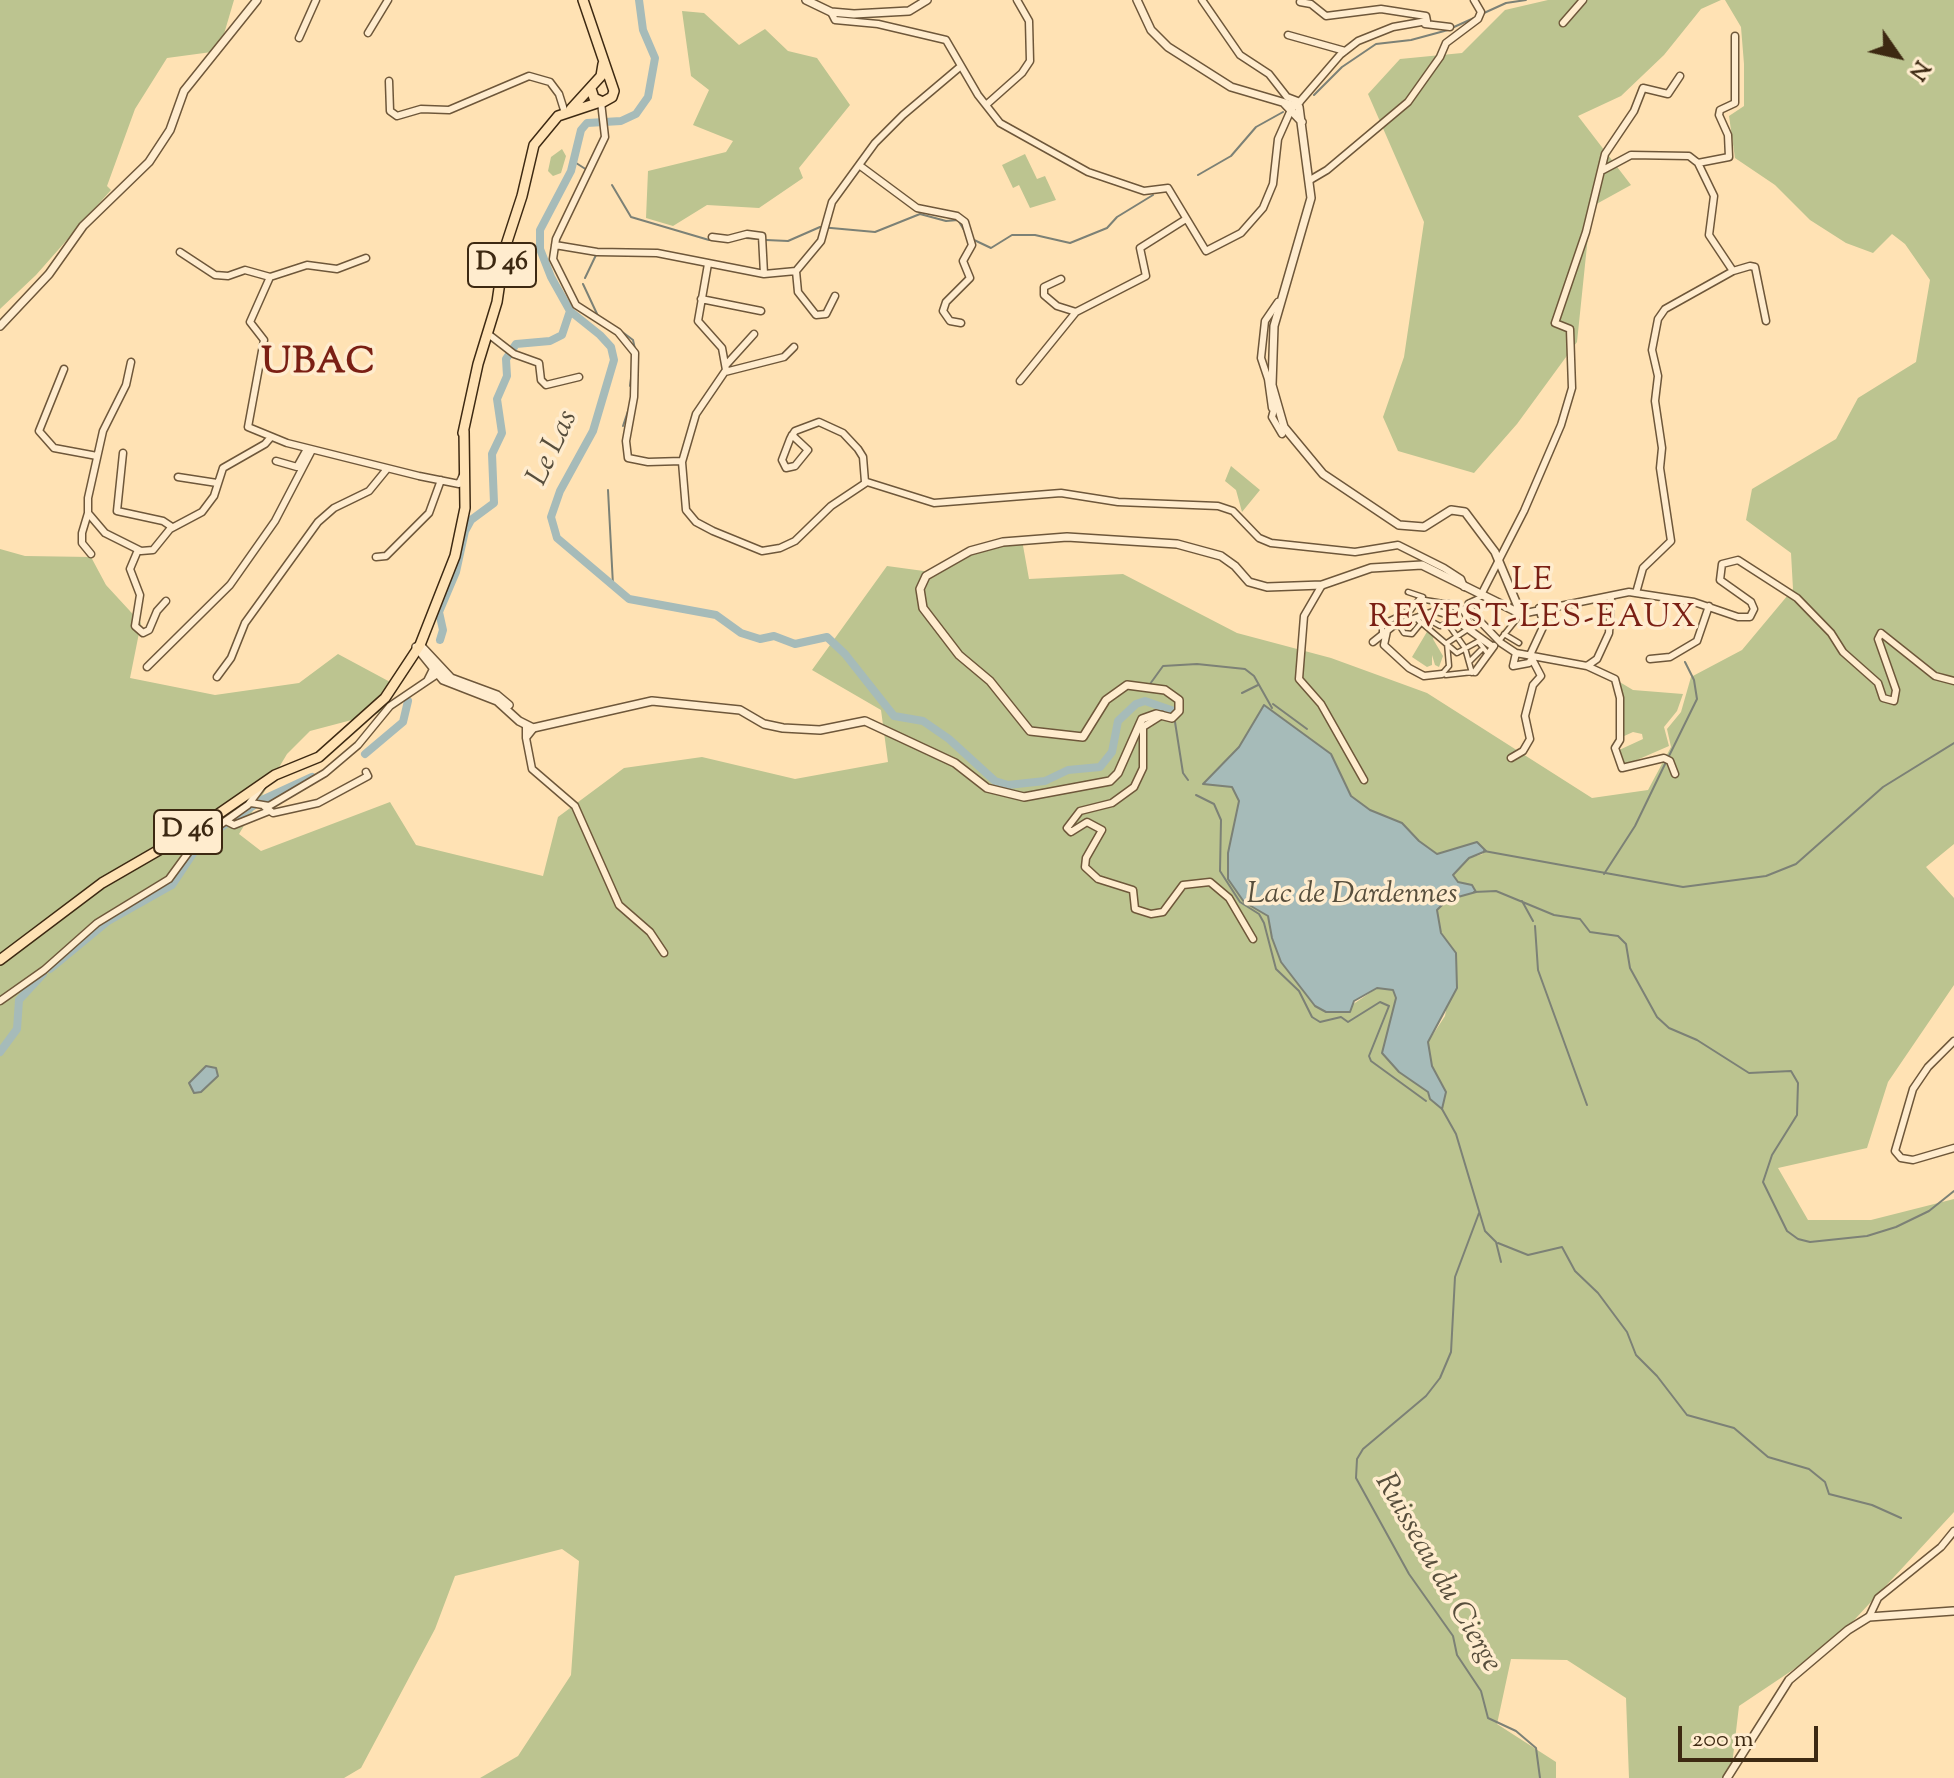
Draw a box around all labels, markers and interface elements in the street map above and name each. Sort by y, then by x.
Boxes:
north arrow [1858,16,1938,96]
text: N [1900,53,1936,86]
road number: D 46 [468,243,536,287]
district label: UBAC [261,344,377,388]
water label: Le Las [522,405,588,493]
district label: LE REVEST-LES-EAUX [1368,565,1698,640]
road number: D 46 [154,810,222,854]
water label: Lac de Dardennes [1247,879,1457,915]
water label: Ruisseau du Cierge [1365,1468,1507,1680]
scale bar [1682,1710,1822,1760]
text: 200 m [1692,1723,1754,1757]

